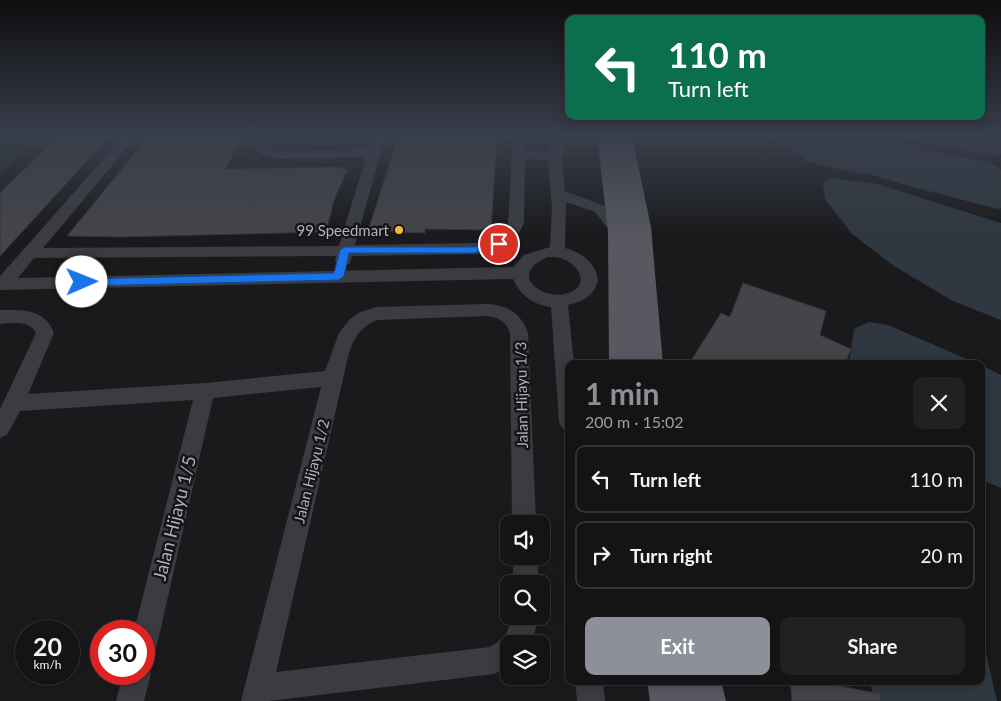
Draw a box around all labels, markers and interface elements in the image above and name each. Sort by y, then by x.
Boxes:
text: 110 m [668,33,767,75]
icon: left [585,35,650,100]
text: Turn left [668,75,749,102]
place label: 99 Speedmart [297,221,390,239]
pin [478,223,520,265]
marker: 99 Speedmart [393,224,405,236]
icon: arrive [485,230,513,258]
position arrow [55,255,107,307]
street label: Jalan Hijayu 1/3 [511,342,531,448]
text: 1 min [585,375,659,411]
button: close [913,377,965,429]
text: 200 m · 15:02 [585,412,684,431]
street label: Jalan Hijayu 1/2 [289,417,333,525]
street label: Jalan Hijayu 1/5 [148,453,200,583]
icon: left [587,465,615,493]
text: Turn left [630,468,701,491]
text: 110 m [909,468,963,491]
map controls [500,515,550,685]
button: sound [500,515,550,565]
icon: right [587,541,615,569]
text: Turn right [630,544,712,567]
text: 20 m [920,544,963,567]
button: search [500,575,550,625]
button: Exit [585,617,770,675]
button: Share [780,617,965,675]
speed limit sign: 30 [90,620,155,685]
text: 20 [33,631,62,661]
button: layers [500,635,550,685]
text: km/h [33,657,62,672]

